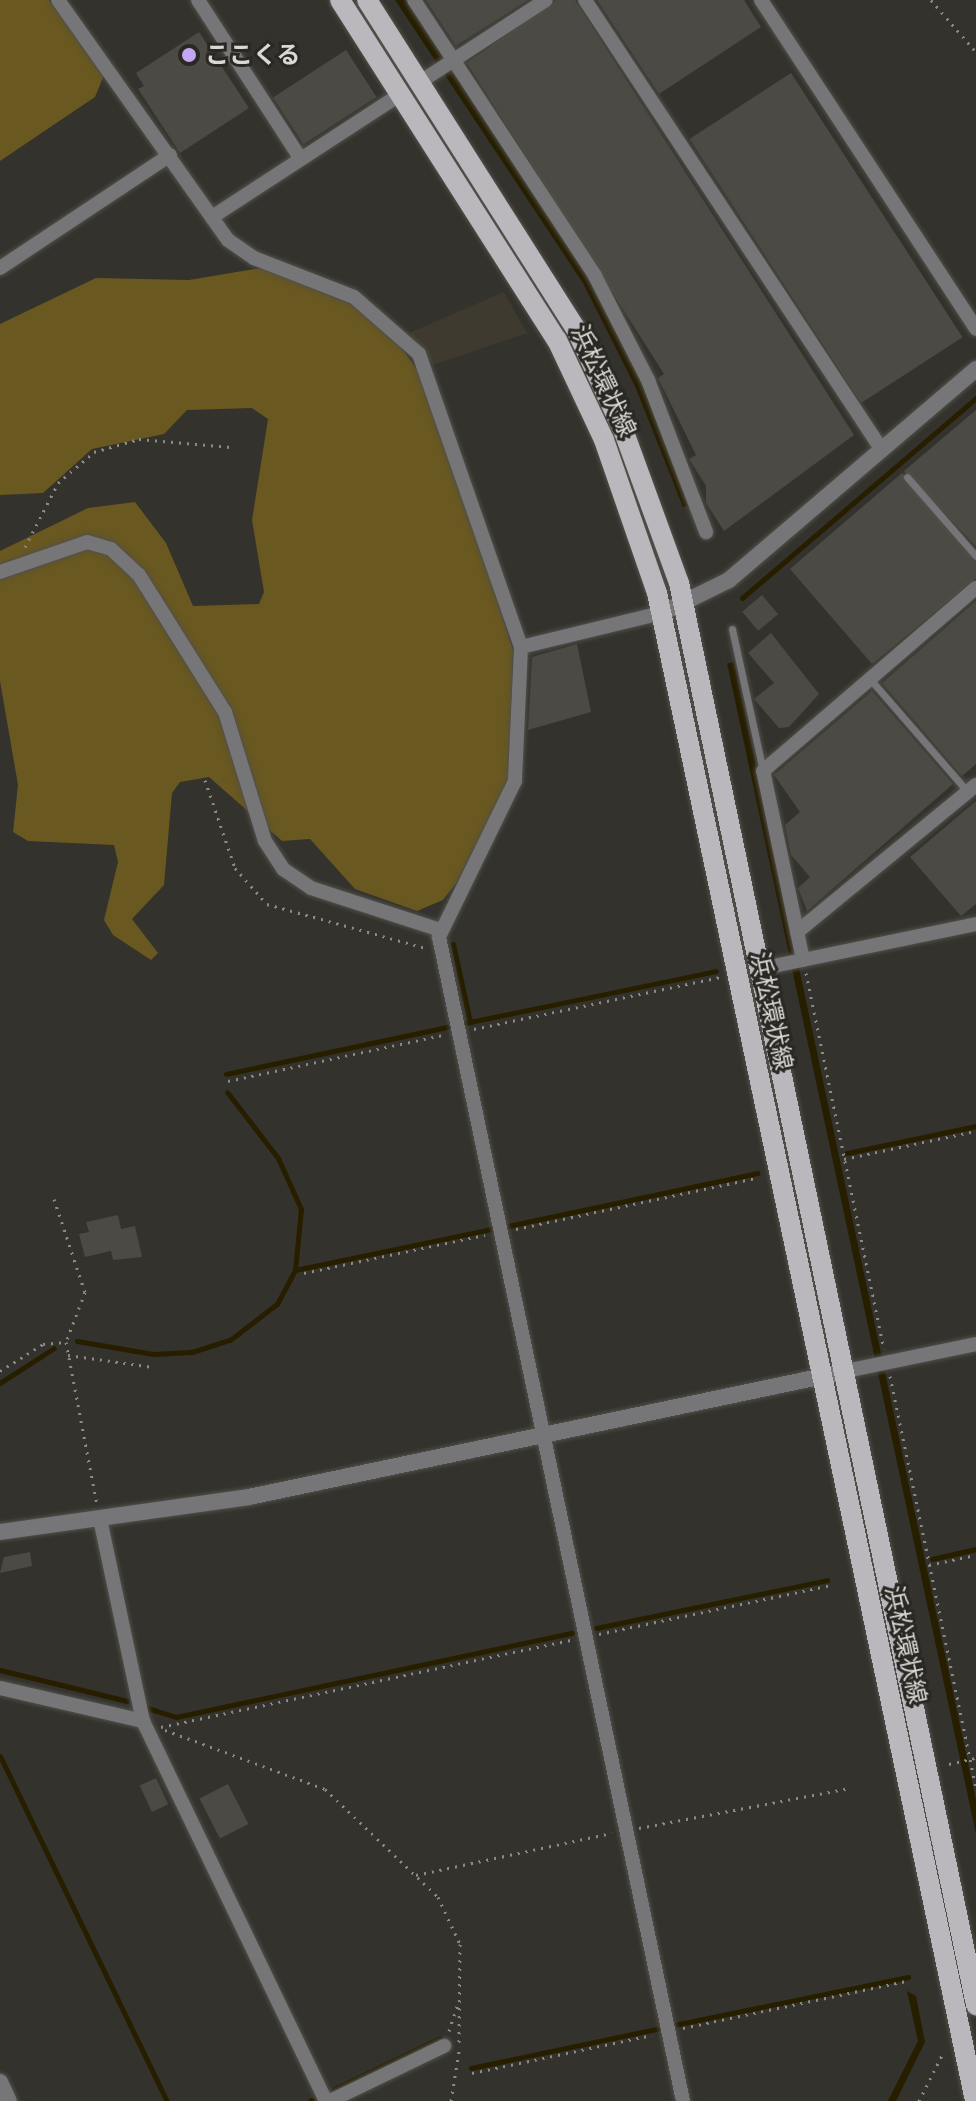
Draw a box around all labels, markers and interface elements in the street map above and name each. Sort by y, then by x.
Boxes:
place label: ここくる [205,41,301,69]
marker: ここくる [180,46,198,64]
street label: 浜松環状線 [566,321,642,441]
street label: 浜松環状線 [745,949,799,1073]
street label: 浜松環状線 [879,1583,933,1707]

